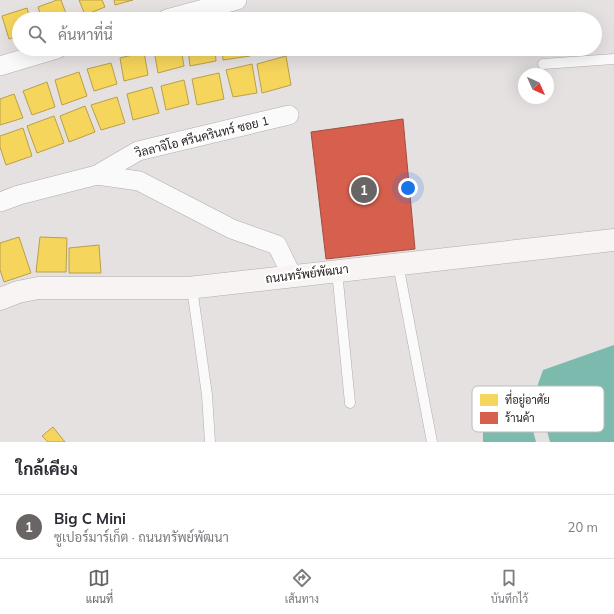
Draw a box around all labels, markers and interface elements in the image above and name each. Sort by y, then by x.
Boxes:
search box [12,12,602,56]
icon: search [26,23,48,45]
text: ค้นหาที่นี่ [58,25,113,44]
north arrow [518,68,554,104]
street label: วิลลาจิโอ ศรีนครินทร์ ซอย 1 [133,113,270,161]
pin: 1 [351,175,377,205]
your location [398,178,418,198]
street label: ถนนทรัพย์พัฒนา [265,261,349,286]
legend [472,386,604,432]
text: ที่อยู่อาศัย [505,389,550,408]
text: ร้านค้า [505,411,535,425]
text: ใกล้เคียง [16,458,78,479]
text: Big C Mini [54,509,126,528]
text: 1 [25,519,33,535]
text: 20 m [568,519,598,535]
text: ซูเปอร์มาร์เก็ต · ถนนทรัพย์พัฒนา [54,529,229,545]
tab: แผนที่ [86,567,113,606]
tab: เส้นทาง [285,567,319,606]
tab: บันทึกไว้ [491,567,528,606]

